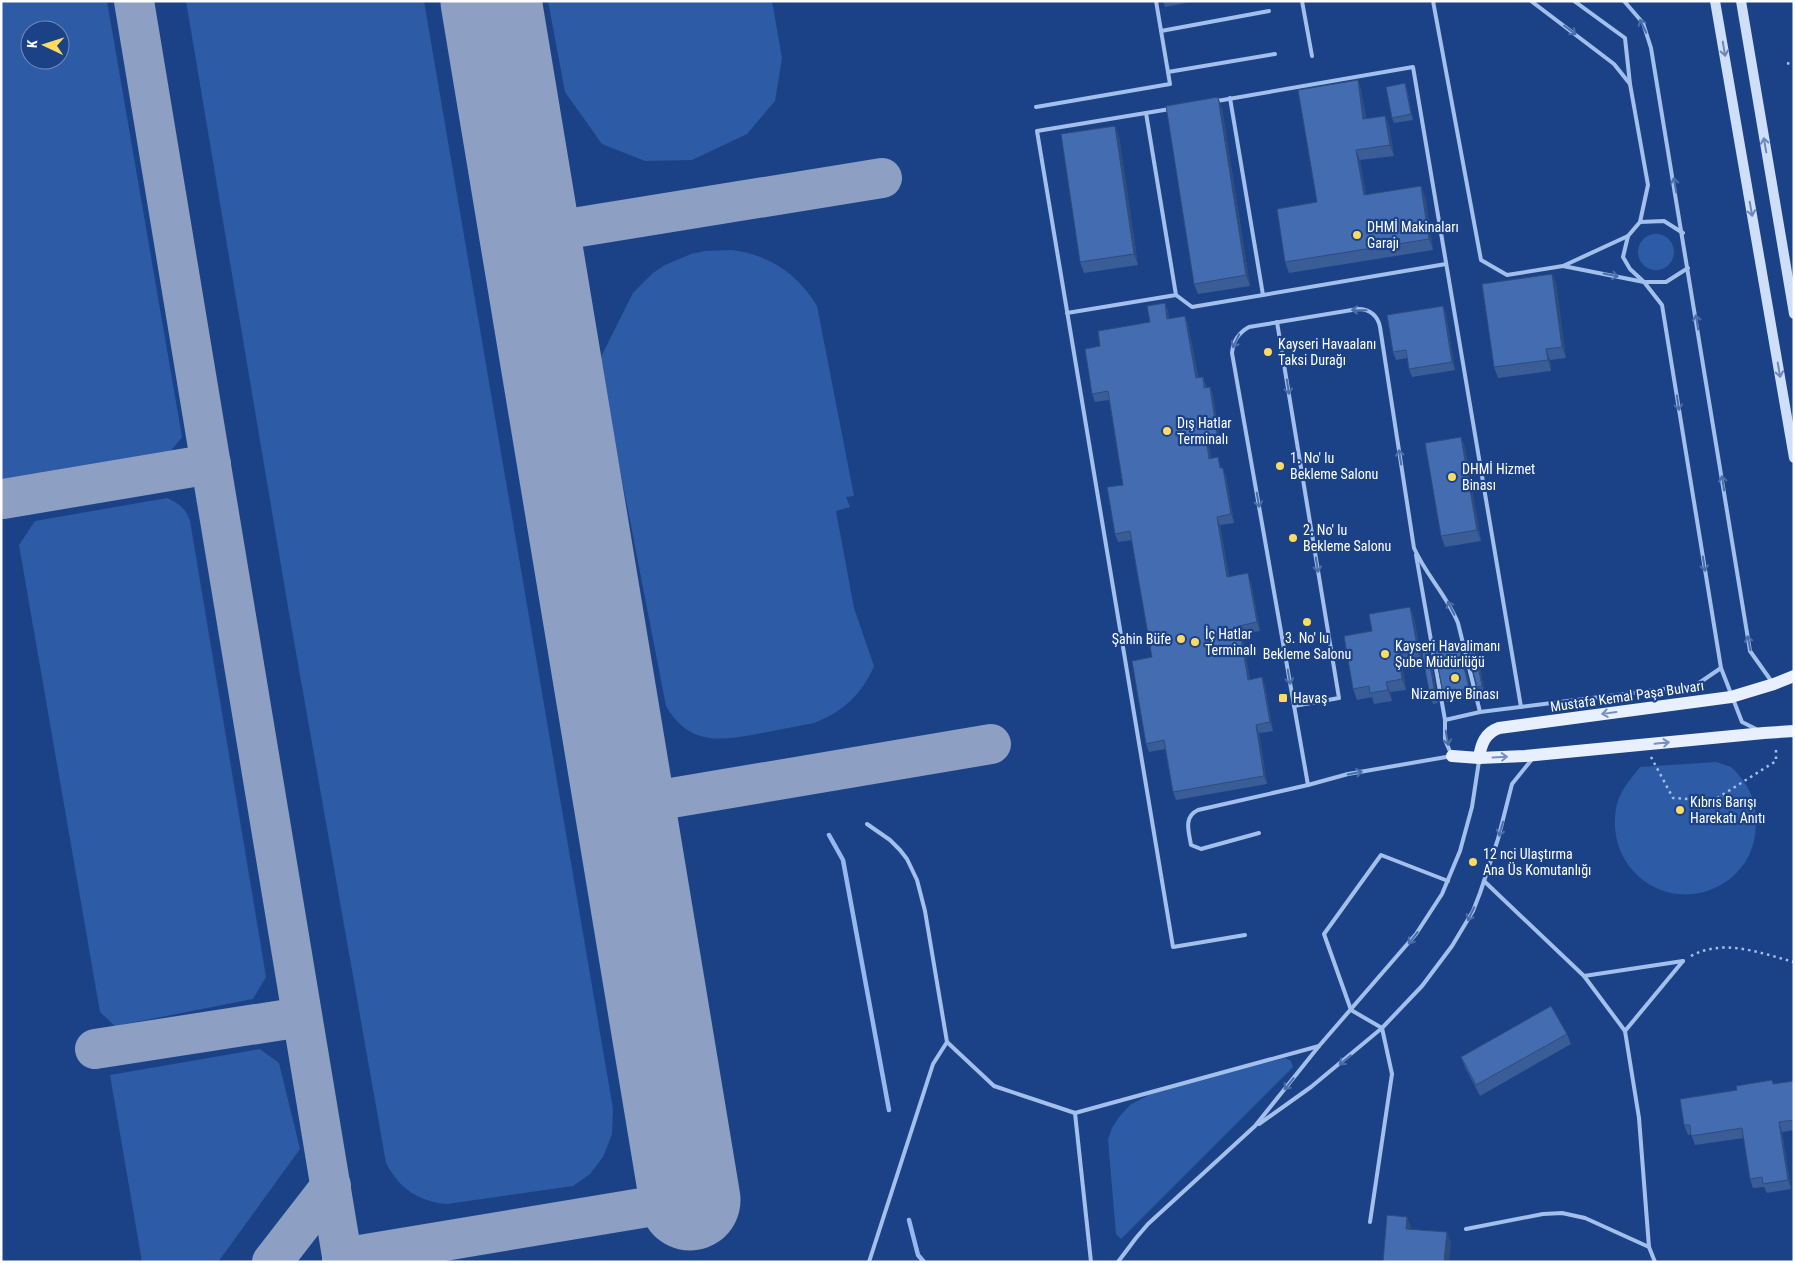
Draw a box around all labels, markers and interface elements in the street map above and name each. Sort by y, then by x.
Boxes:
one-way arrow [1638,19,1648,34]
north arrow [20,20,70,70]
one-way arrow [1563,25,1576,36]
text: K [24,39,40,49]
one-way arrow [1719,41,1729,57]
one-way arrow [1760,137,1770,153]
one-way arrow [1669,178,1679,194]
one-way arrow [1747,201,1757,217]
place label: DHMİ Makinaları Garajı [1367,219,1459,251]
marker: DHMİ Makinaları Garajı [1351,229,1363,241]
one-way arrow [1602,271,1618,281]
one-way arrow [1351,305,1368,315]
one-way arrow [1692,315,1702,331]
one-way arrow [1230,333,1240,348]
place label: Kayseri Havaalanı Taksi Durağı [1278,336,1376,368]
marker: Kayseri Havaalanı Taksi Durağı [1262,346,1274,358]
one-way arrow [1774,361,1784,377]
one-way arrow [1283,379,1293,395]
one-way arrow [1673,395,1683,411]
place label: Dış Hatlar Terminalı [1177,415,1232,447]
marker: Dış Hatlar Terminalı [1161,425,1173,437]
one-way arrow [1395,449,1405,465]
place label: 1. No' lu Bekleme Salonu [1290,450,1378,482]
marker: 1. No' lu Bekleme Salonu [1274,460,1286,472]
place label: DHMİ Hizmet Binası [1462,461,1535,493]
marker: DHMİ Hizmet Binası [1446,471,1458,483]
one-way arrow [1717,475,1727,491]
one-way arrow [1253,492,1263,508]
place label: 2. No' lu Bekleme Salonu [1303,522,1391,554]
marker: 2. No' lu Bekleme Salonu [1287,532,1299,544]
one-way arrow [1699,555,1709,571]
one-way arrow [1312,556,1322,572]
one-way arrow [1446,601,1455,616]
marker: 3. No' lu Bekleme Salonu [1301,616,1313,628]
place label: İç Hatlar Terminalı [1205,626,1256,658]
place label: 3. No' lu Bekleme Salonu [1263,630,1351,662]
place label: Şahin Büfe [1112,631,1171,647]
marker: Şahin Büfe [1175,633,1187,645]
one-way arrow [1743,635,1753,651]
marker: İç Hatlar Terminalı [1189,636,1201,648]
place label: Kayseri Havalimanı Şube Müdürlüğü [1395,638,1500,670]
marker: Kayseri Havalimanı Şube Müdürlüğü [1379,648,1391,660]
one-way arrow [1285,669,1295,685]
marker: Nizamiye Binası [1449,672,1461,684]
street label: Mustafa Kemal Paşa Bulvarı [1549,677,1705,715]
place label: Nizamiye Binası [1411,686,1499,702]
place label: Havaş [1293,690,1327,706]
marker: Havaş [1277,692,1289,704]
one-way arrow [1602,708,1618,718]
one-way arrow [1442,730,1452,746]
one-way arrow [1654,738,1670,747]
one-way arrow [1492,752,1508,762]
one-way arrow [1347,767,1363,777]
place label: Kıbrıs Barışı Harekatı Anıtı [1690,794,1765,826]
marker: Kıbrıs Barışı Harekatı Anıtı [1674,804,1686,816]
one-way arrow [1496,820,1505,836]
place label: 12 nci Ulaştırma Ana Üs Komutanlığı [1483,846,1591,878]
marker: 12 nci Ulaştırma Ana Üs Komutanlığı [1467,856,1479,868]
one-way arrow [1466,906,1475,921]
one-way arrow [1408,931,1419,944]
one-way arrow [1339,1055,1352,1066]
one-way arrow [1283,1078,1294,1091]

